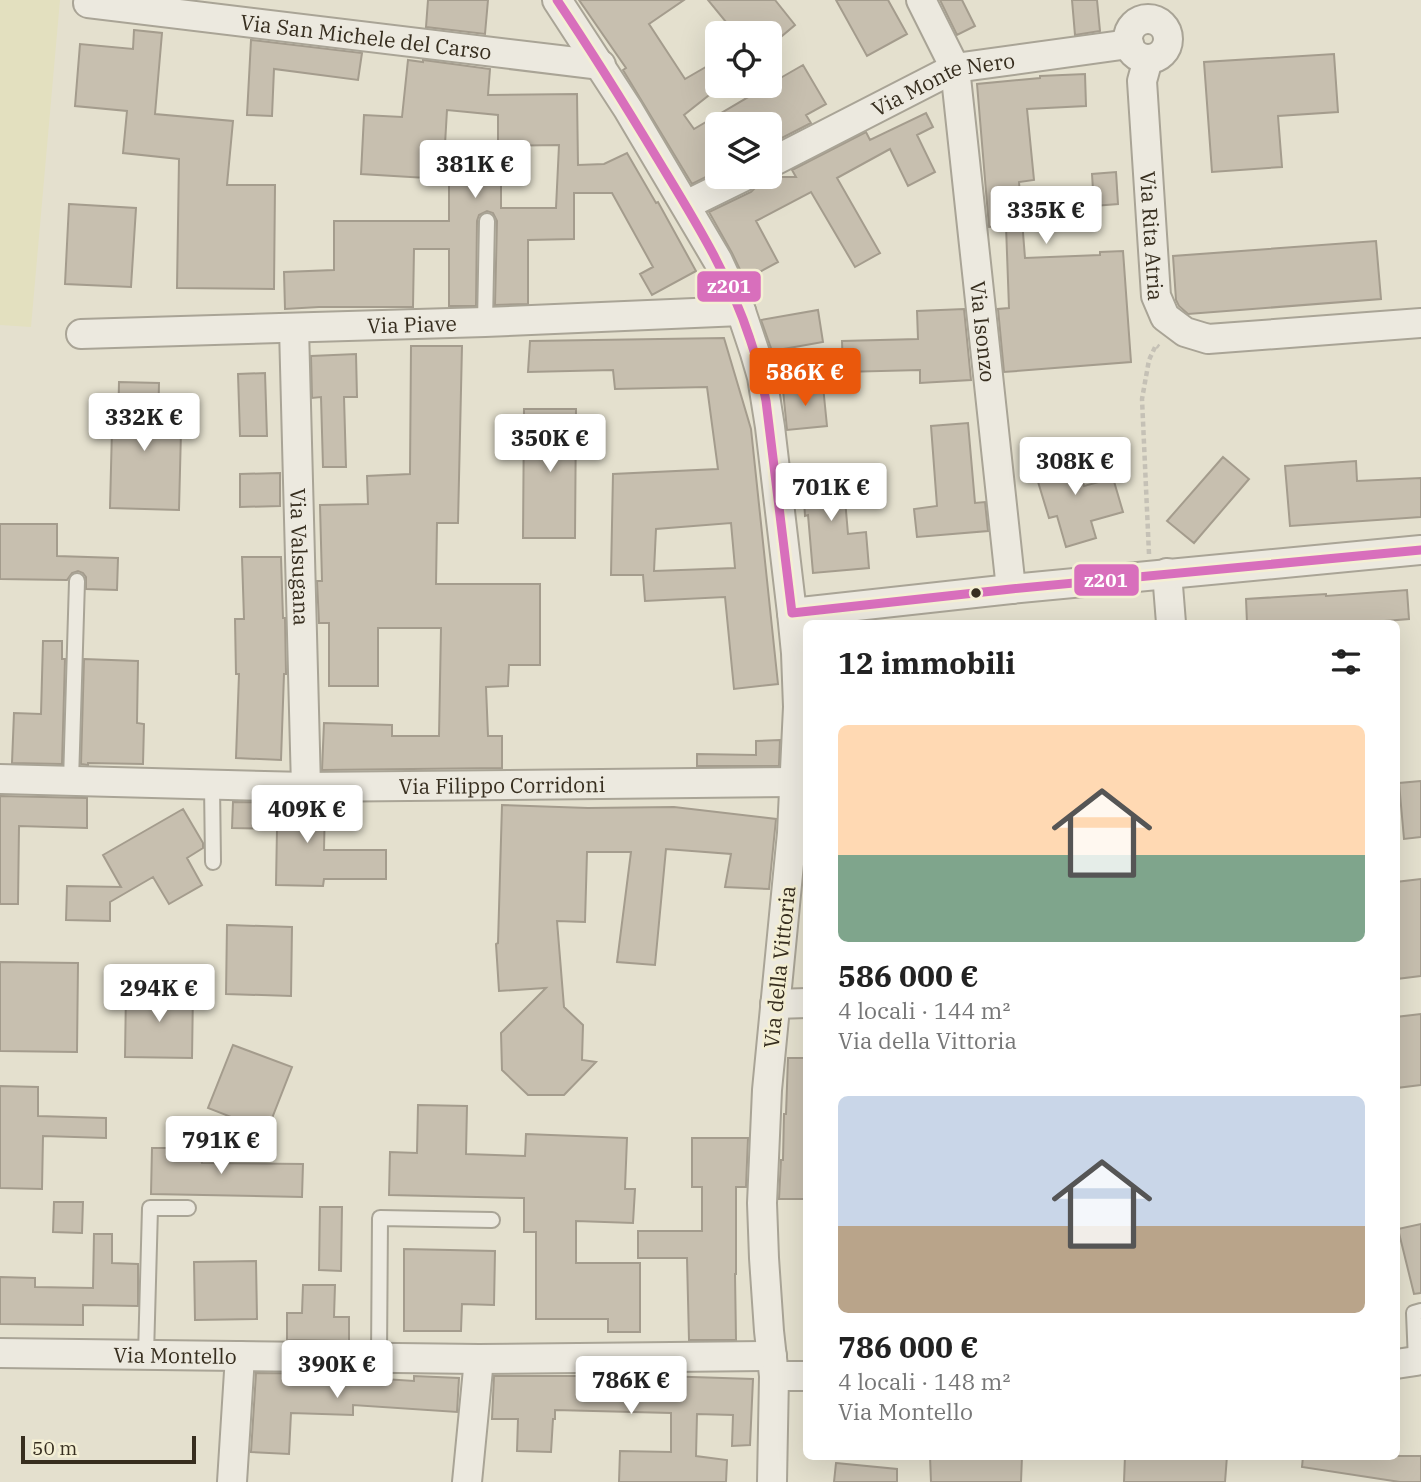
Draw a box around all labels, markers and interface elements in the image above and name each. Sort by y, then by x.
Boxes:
street label: Via San Michele del Carso [239,8,493,66]
map controls [705,21,782,189]
button: locate [705,21,782,98]
street label: Via Monte Nero [867,46,1017,123]
button: layers [705,112,782,189]
pin: 381K € [418,140,532,200]
text: 381K € [436,148,514,178]
street label: Via Rita Atria [1134,170,1170,302]
pin: 335K € [989,187,1103,246]
text: 335K € [1007,194,1085,224]
line badge: z201 [696,270,762,303]
text: z201 [707,274,751,298]
street label: Via Isonzo [964,279,1003,383]
street label: Via Piave [367,309,457,339]
pin: 586K € [748,348,862,408]
text: 586K € [766,356,844,386]
pin: 332K € [87,393,201,453]
text: 332K € [105,401,183,431]
pin: 350K € [493,414,607,474]
text: 350K € [511,422,589,452]
pin: 308K € [1018,438,1132,497]
text: 308K € [1036,445,1114,475]
pin: 701K € [774,463,888,523]
text: 701K € [792,471,870,501]
street label: Via Valsugana [284,488,316,626]
line badge: z201 [1073,563,1140,597]
text: z201 [1084,568,1128,592]
unlabelled marker [969,586,983,600]
text: 12 immobili [838,643,1015,682]
icon: filters [1327,643,1365,681]
street label: Via Filippo Corridoni [398,770,605,800]
icon: home [1039,770,1165,896]
pin: 409K € [250,786,364,845]
text: 409K € [268,793,346,823]
street label: Via della Vittoria [757,884,801,1050]
text: 586 000 € [838,956,979,995]
pin: 294K € [102,964,216,1024]
text: 294K € [120,972,198,1002]
text: 4 locali · 144 m² [838,995,1010,1025]
text: Via della Vittoria [838,1025,1017,1055]
pin: 791K € [164,1116,278,1176]
text: 791K € [182,1124,260,1154]
icon: home [1039,1141,1165,1267]
text: 786 000 € [838,1327,979,1366]
street label: Via Montello [113,1340,237,1370]
pin: 390K € [280,1340,394,1400]
text: 390K € [298,1348,376,1378]
pin: 786K € [574,1356,688,1416]
text: 786K € [592,1364,670,1394]
text: 4 locali · 148 m² [838,1366,1010,1396]
text: Via Montello [838,1396,973,1426]
scale bar [21,1433,196,1465]
text: 50 m [32,1436,77,1460]

